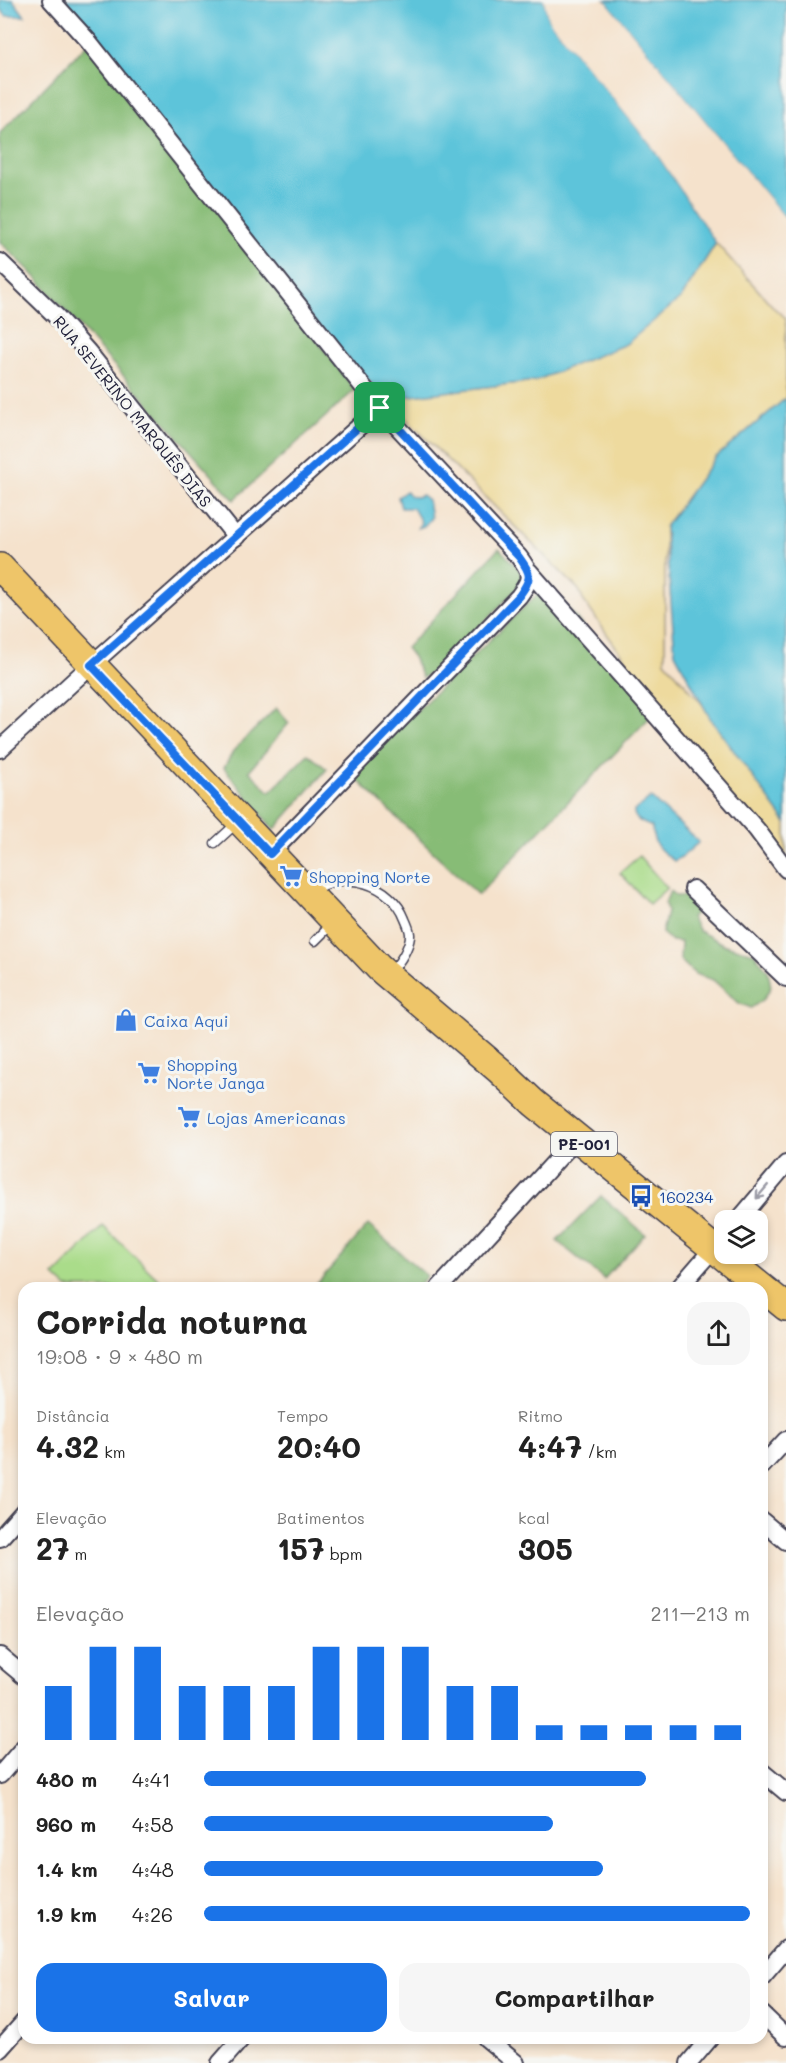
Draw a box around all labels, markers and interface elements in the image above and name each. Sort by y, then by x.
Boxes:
street label: RUA SEVERINO MARQUÊS DIAS [49,311,217,511]
pin [354,382,405,433]
icon: arrive [363,391,396,424]
supermarket icon: Shopping Norte [278,863,304,889]
place label: Shopping Norte [309,866,431,887]
shop icon: Caixa Aqui [113,1007,139,1033]
place label: Caixa Aqui [144,1010,229,1031]
place label: Shopping Norte Janga [167,1054,265,1093]
supermarket icon: Shopping Norte Janga [136,1060,162,1086]
supermarket icon: Lojas Americanas [176,1104,202,1130]
place label: Lojas Americanas [207,1107,346,1128]
road number: PE-001 [551,1132,617,1156]
bus stop icon: 160234 [628,1183,654,1209]
one-way arrow [755,1184,769,1199]
place label: 160234 [659,1186,714,1207]
map controls [714,1210,768,1264]
button: layers [714,1210,768,1264]
text: Corrida noturna [36,1299,308,1342]
button: share [687,1302,750,1365]
text: 19:08 · 9 × 480 m [36,1343,203,1369]
text: Distância [36,1405,110,1426]
text: Tempo [277,1405,328,1426]
text: Ritmo [518,1405,562,1426]
text: 4.32 [36,1426,99,1466]
text: 20:40 [277,1426,361,1466]
text: 4:47 [518,1426,582,1466]
text: km [99,1441,125,1462]
text: /km [582,1441,617,1462]
text: Elevação [36,1507,106,1528]
text: Batimentos [277,1507,365,1528]
text: kcal [518,1507,550,1528]
text: 27 [36,1528,69,1568]
text: 157 [277,1528,325,1568]
text: 305 [518,1528,573,1568]
text: m [69,1543,87,1564]
text: bpm [325,1543,362,1564]
text: Elevação [36,1600,124,1626]
text: 211–213 m [650,1600,750,1626]
text: 480 m [36,1766,97,1792]
text: 4:41 [132,1766,171,1792]
text: 960 m [36,1811,96,1837]
text: 4:58 [132,1811,174,1837]
text: 1.4 km [36,1856,98,1882]
text: 4:48 [132,1856,174,1882]
text: 1.9 km [36,1901,97,1927]
text: 4:26 [132,1901,173,1927]
button: Salvar [36,1963,387,2032]
button: Compartilhar [399,1963,750,2032]

